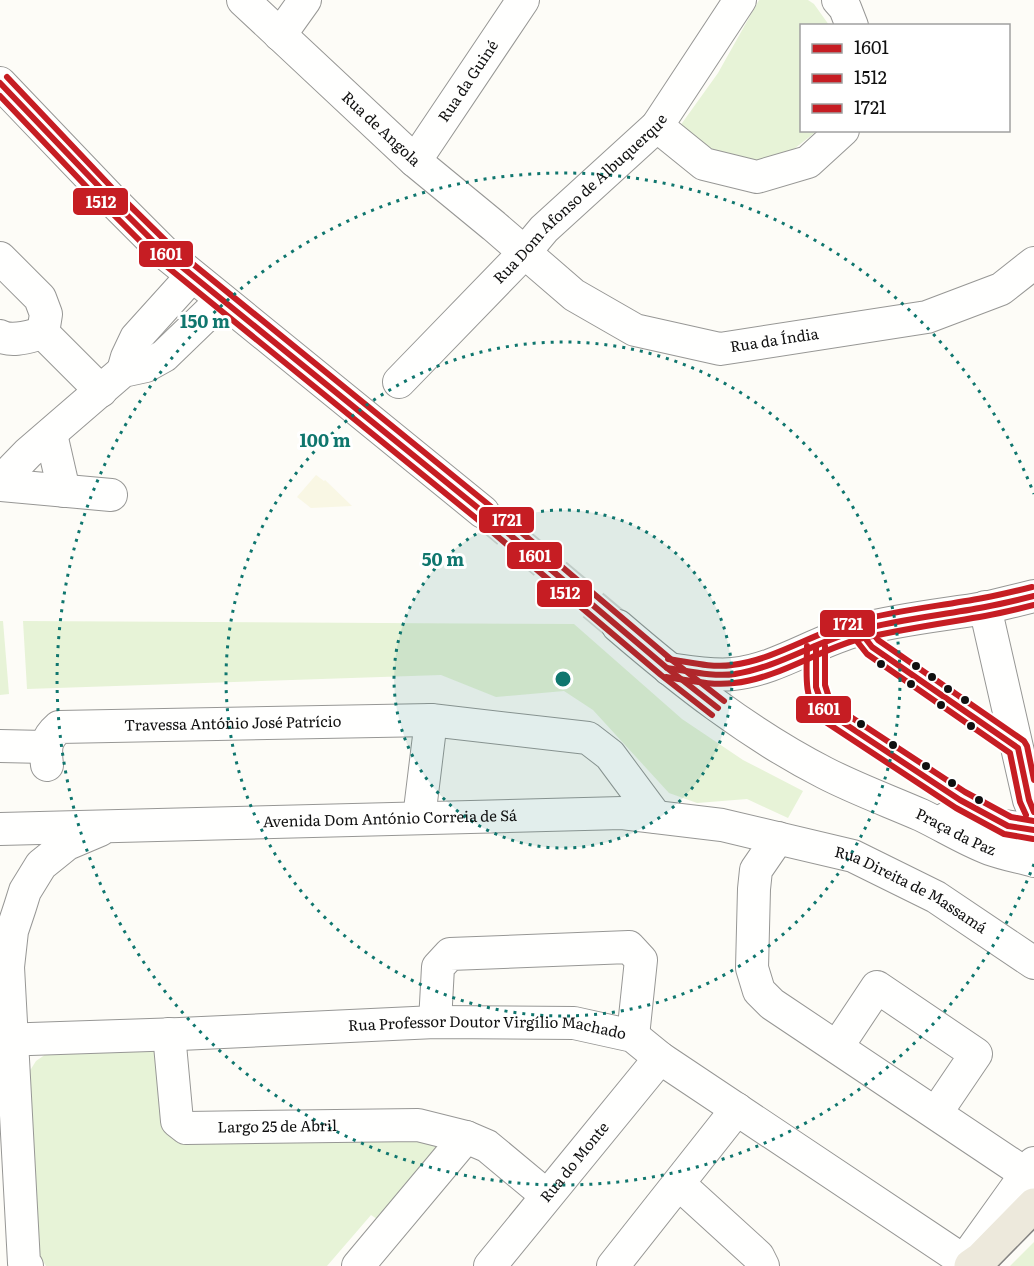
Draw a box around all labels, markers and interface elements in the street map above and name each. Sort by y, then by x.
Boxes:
legend [800,24,1010,132]
text: 1601 [854,33,889,60]
street label: Rua da Guiné [431,35,503,126]
text: 1512 [854,63,887,90]
street label: Rua de Angola [337,85,427,172]
text: 1721 [854,93,886,120]
street label: Rua Dom Afonso de Albuquerque [487,109,672,288]
line badge: 1512 [72,187,129,216]
text: 1512 [86,189,117,213]
line badge: 1601 [138,240,194,268]
text: 1601 [150,241,183,265]
text: 150 m [180,307,230,334]
street label: Rua da Índia [728,321,821,357]
text: 100 m [299,426,351,453]
line badge: 1721 [478,506,535,534]
text: 1721 [492,507,522,531]
line badge: 1601 [506,541,563,570]
text: 1601 [519,543,552,567]
text: 50 m [422,545,464,572]
line badge: 1512 [536,579,593,608]
text: 1512 [550,580,581,604]
line badge: 1721 [819,609,876,638]
text: 1721 [833,611,863,635]
unlabelled marker [875,658,887,670]
unlabelled marker [910,660,922,672]
centre of rings [553,669,573,689]
unlabelled marker [926,671,938,683]
unlabelled marker [905,678,917,690]
unlabelled marker [942,683,954,695]
unlabelled marker [959,694,971,706]
line badge: 1601 [795,695,852,724]
text: 1601 [808,696,841,720]
unlabelled marker [935,699,947,711]
street label: Travessa António José Patrício [124,709,342,736]
unlabelled marker [855,718,867,730]
unlabelled marker [965,720,977,732]
unlabelled marker [887,739,899,751]
unlabelled marker [920,760,932,772]
unlabelled marker [946,777,958,789]
unlabelled marker [973,794,985,806]
street label: Praça da Paz [912,801,999,860]
street label: Avenida Dom António Correia de Sá [262,803,518,832]
street label: Rua Direita de Massamá [832,839,993,939]
street label: Rua Professor Doutor Virgílio Machado [347,1009,629,1044]
street label: Largo 25 de Abril [217,1113,337,1138]
street label: Rua do Monte [534,1116,614,1207]

